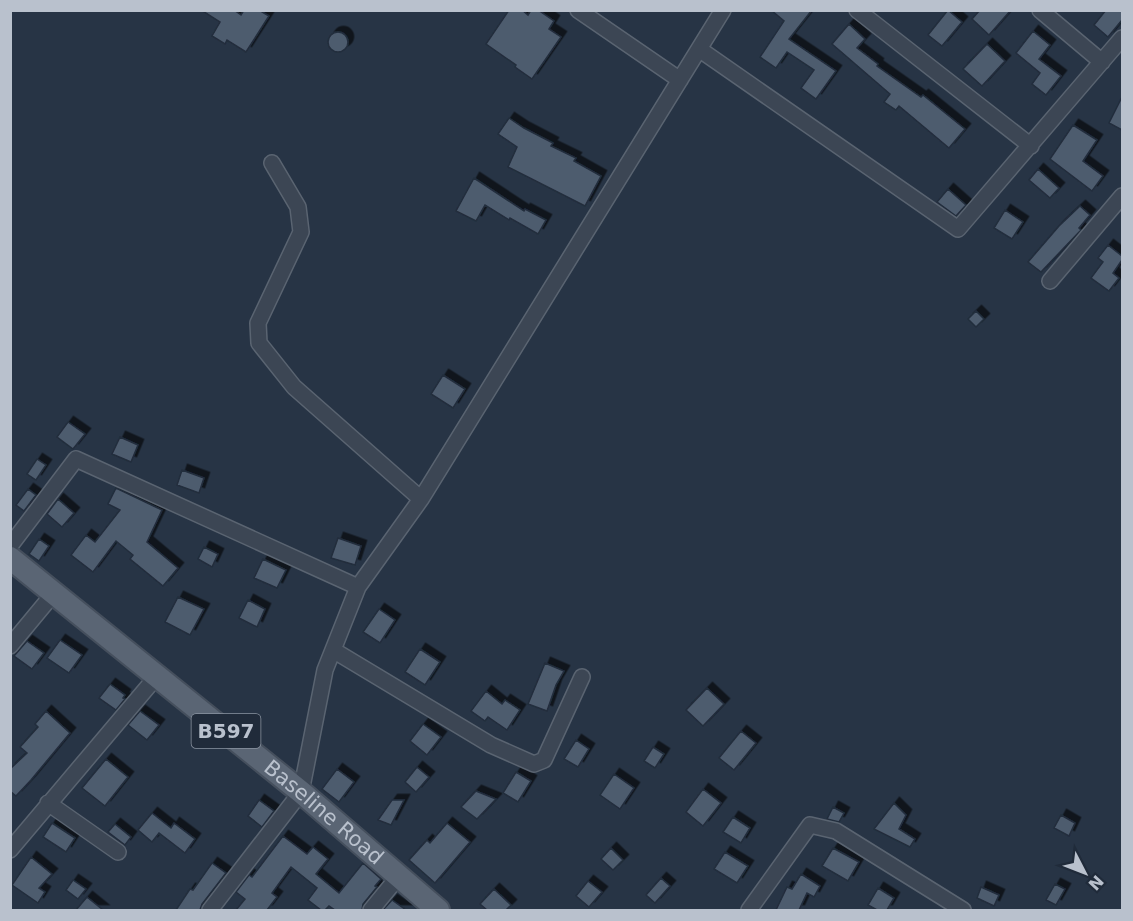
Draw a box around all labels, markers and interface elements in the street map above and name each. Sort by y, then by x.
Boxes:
road number: B597 [192,714,260,748]
street label: Baseline Road [259,755,388,870]
north arrow [1055,843,1115,903]
text: N [1084,871,1107,894]

